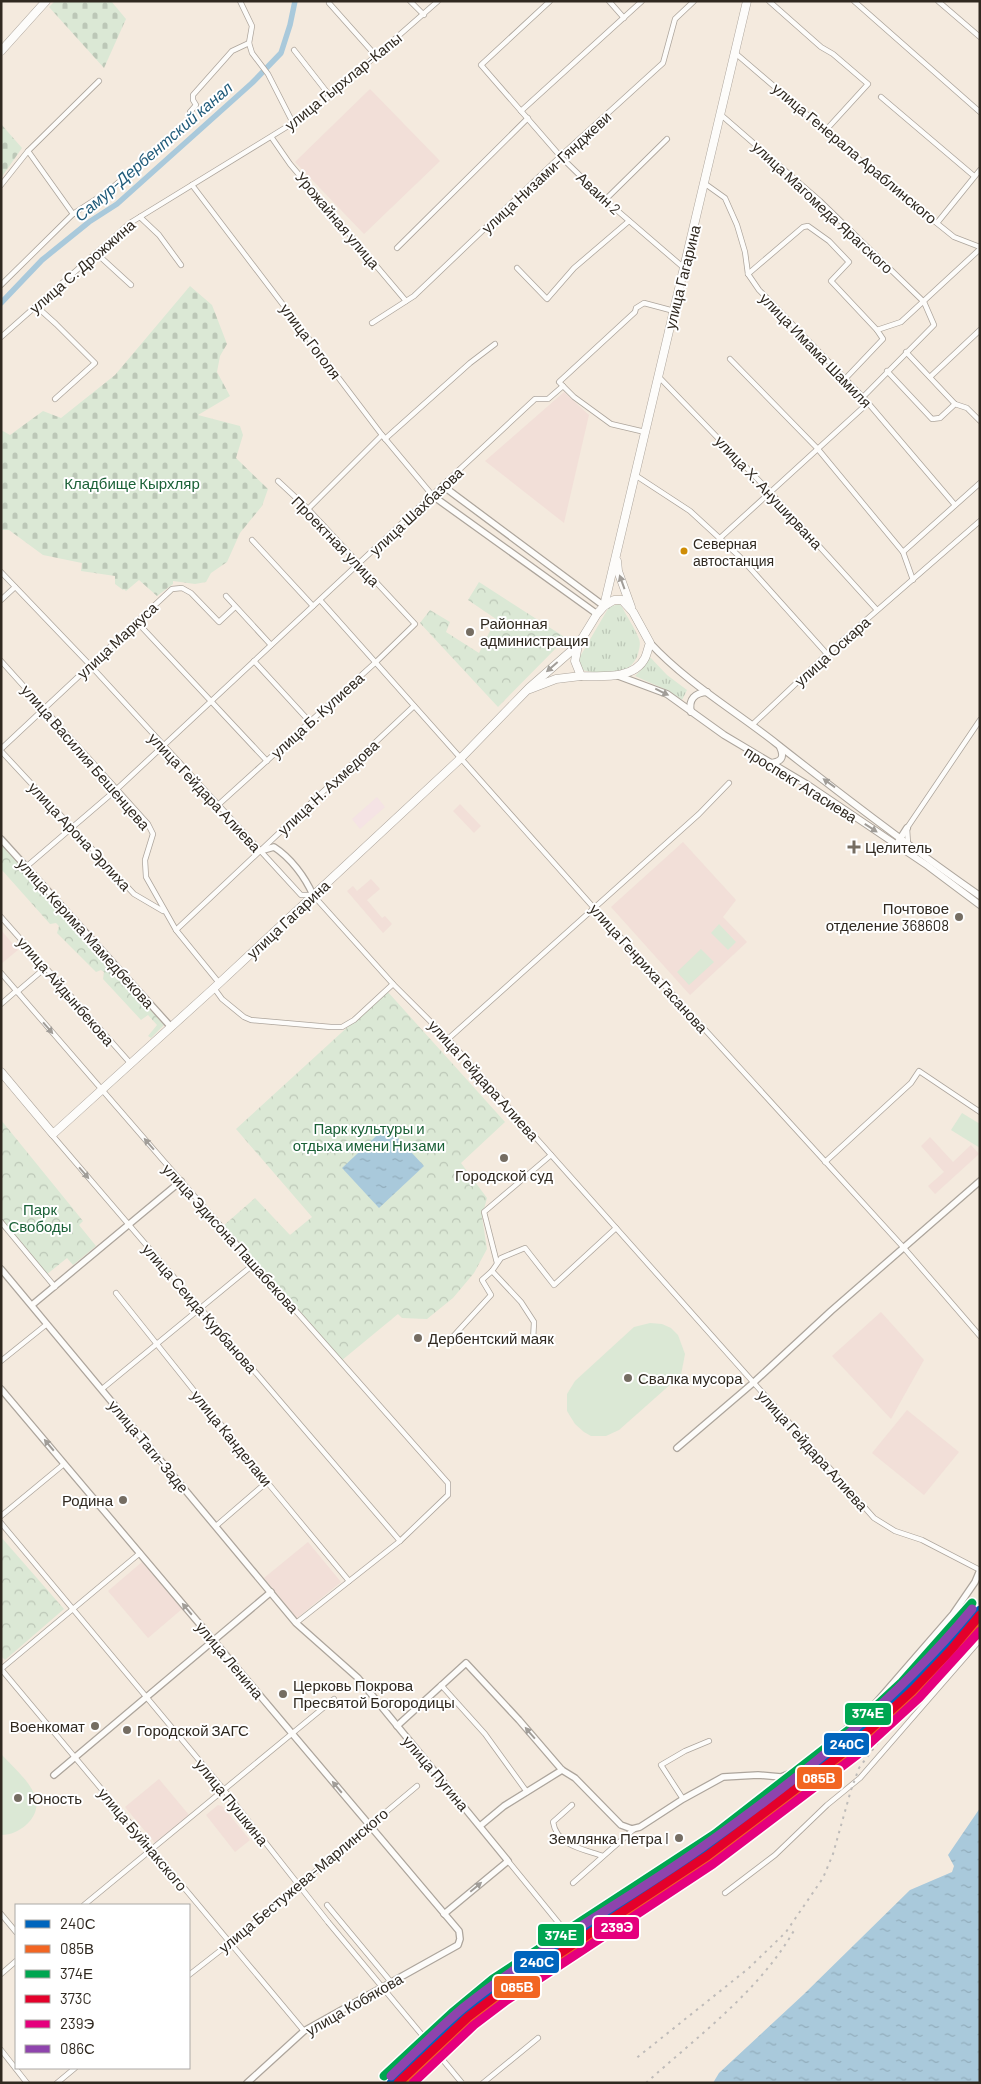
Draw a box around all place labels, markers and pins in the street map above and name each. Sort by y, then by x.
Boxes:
place label: Северная автостанция [693,535,774,569]
marker: Северная автостанция [679,546,689,556]
place label: Районная администрация [480,614,589,649]
marker: Районная администрация [464,626,476,638]
place label: Целитель [865,838,932,856]
marker: Целитель [847,840,861,854]
place label: Почтовое отделение 368608 [826,899,949,934]
marker: Почтовое отделение 368608 [953,911,965,923]
marker: Городской суд [498,1152,510,1164]
place label: Городской суд [455,1166,553,1184]
place label: Дербентский маяк [428,1329,554,1347]
marker: Дербентский маяк [412,1332,424,1344]
place label: Свалка мусора [638,1369,743,1387]
marker: Свалка мусора [622,1372,634,1384]
place label: Родина [62,1491,114,1509]
marker: Родина [117,1494,129,1506]
place label: Церковь Покрова Пресвятой Богородицы [293,1676,455,1711]
marker: Церковь Покрова Пресвятой Богородицы [277,1688,289,1700]
place label: Военкомат [10,1717,85,1735]
marker: Военкомат [89,1720,101,1732]
place label: Городской ЗАГС [137,1721,249,1739]
marker: Городской ЗАГС [121,1724,133,1736]
place label: Юность [28,1789,82,1807]
marker: Юность [12,1792,24,1804]
place label: Землянка Петра I [549,1829,669,1847]
marker: Землянка Петра I [673,1832,685,1844]

